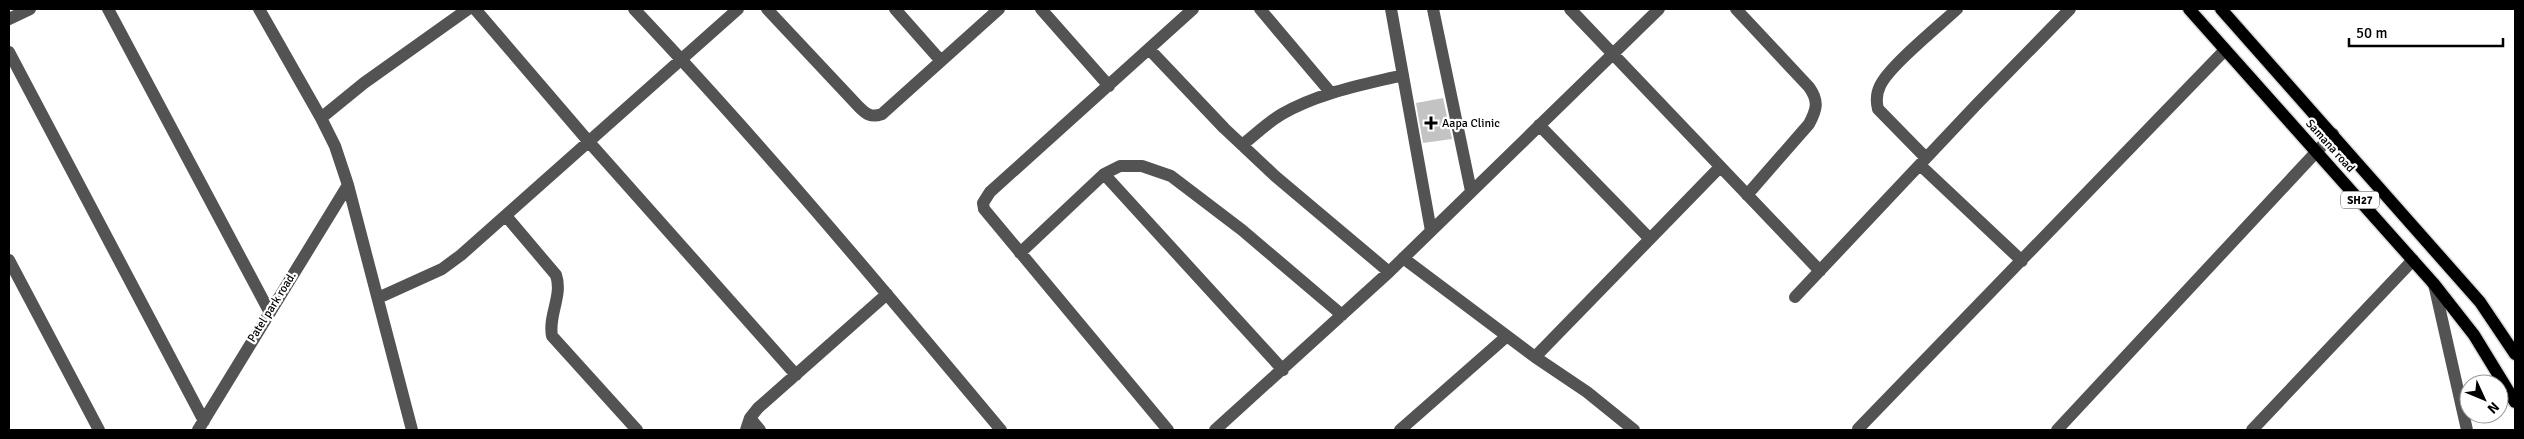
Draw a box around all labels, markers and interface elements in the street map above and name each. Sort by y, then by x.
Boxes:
scale bar [2349,15,2503,47]
text: 50 m [2356,24,2387,42]
marker: Aapa Clinic [1424,116,1438,130]
place label: Aapa Clinic [1442,116,1500,131]
street label: Samana road [2302,116,2358,176]
road number: SH27 [2341,192,2379,208]
street label: Patel park road. [244,269,300,345]
north arrow [2459,374,2509,424]
text: N [2483,398,2502,417]

